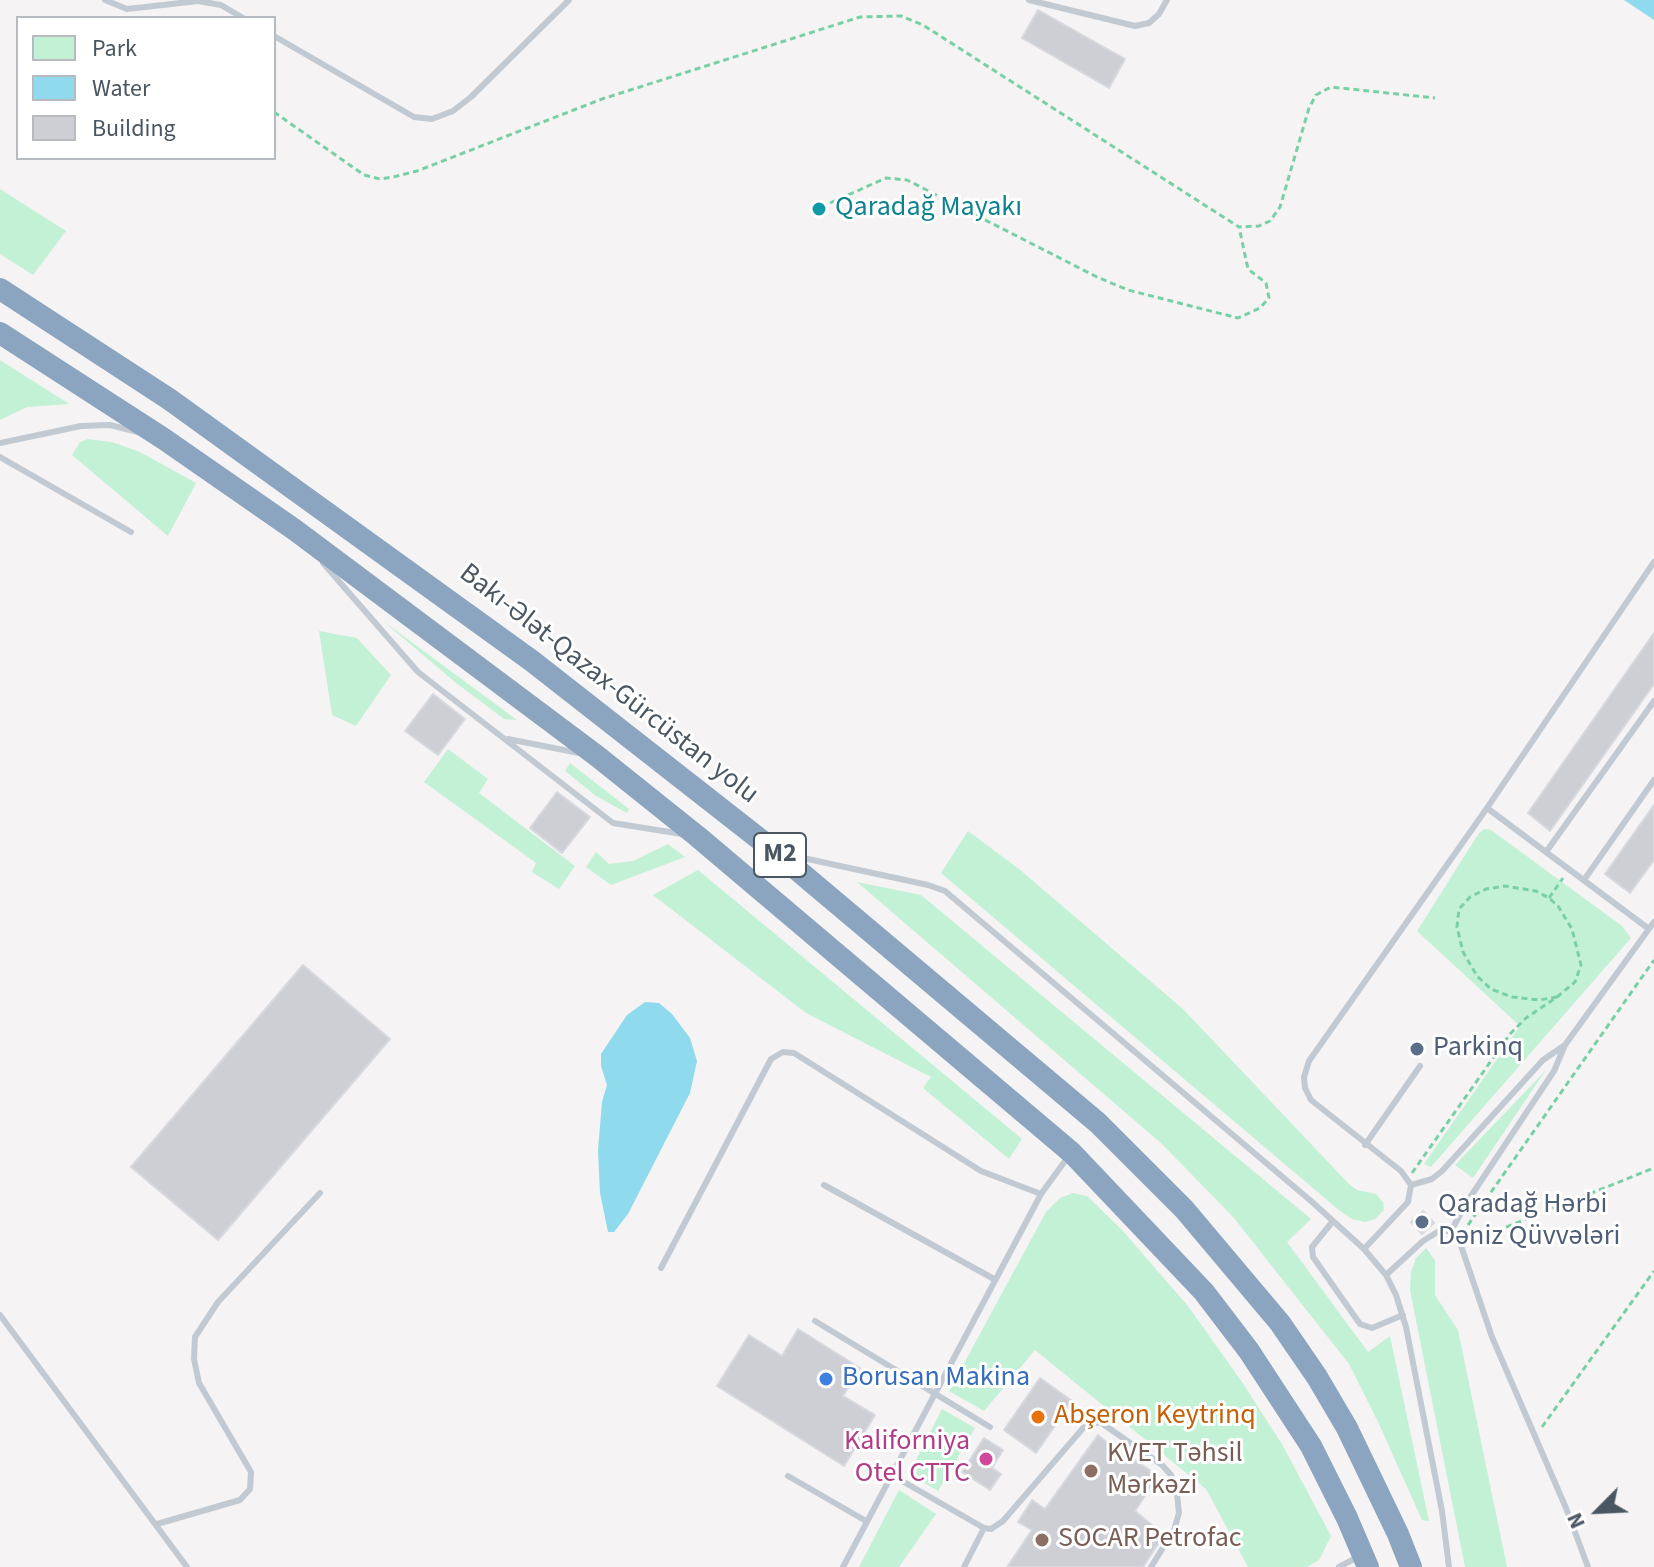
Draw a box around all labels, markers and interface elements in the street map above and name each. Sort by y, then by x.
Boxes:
legend [16,16,276,160]
text: Park [92,31,137,66]
text: Water [92,71,150,106]
text: Building [92,111,176,146]
place label: Qaradağ Mayakı [835,192,1022,226]
marker: Qaradağ Mayakı [810,200,828,218]
street label: Bakı-Ələt-Qazax-Gürcüstan yolu [452,558,764,812]
road number: M2 [754,833,806,877]
place label: Parkinq [1433,1032,1523,1066]
marker: Parkinq [1408,1040,1426,1058]
place label: Qaradağ Hərbi Dəniz Qüvvələri [1438,1189,1620,1255]
marker: Qaradağ Hərbi Dəniz Qüvvələri [1413,1213,1431,1231]
place label: Borusan Makina [842,1362,1030,1396]
marker: Borusan Makina [817,1370,835,1388]
place label: Abşeron Keytrinq [1054,1400,1256,1434]
marker: Abşeron Keytrinq [1029,1408,1047,1426]
place label: Kaliforniya Otel CTTC [844,1426,970,1492]
place label: KVET Təhsil Mərkəzi [1107,1438,1243,1504]
marker: Kaliforniya Otel CTTC [977,1450,995,1468]
marker: KVET Təhsil Mərkəzi [1082,1462,1100,1480]
north arrow [1558,1471,1638,1551]
text: N [1558,1508,1594,1534]
place label: SOCAR Petrofac [1058,1523,1242,1557]
marker: SOCAR Petrofac [1033,1531,1051,1549]

